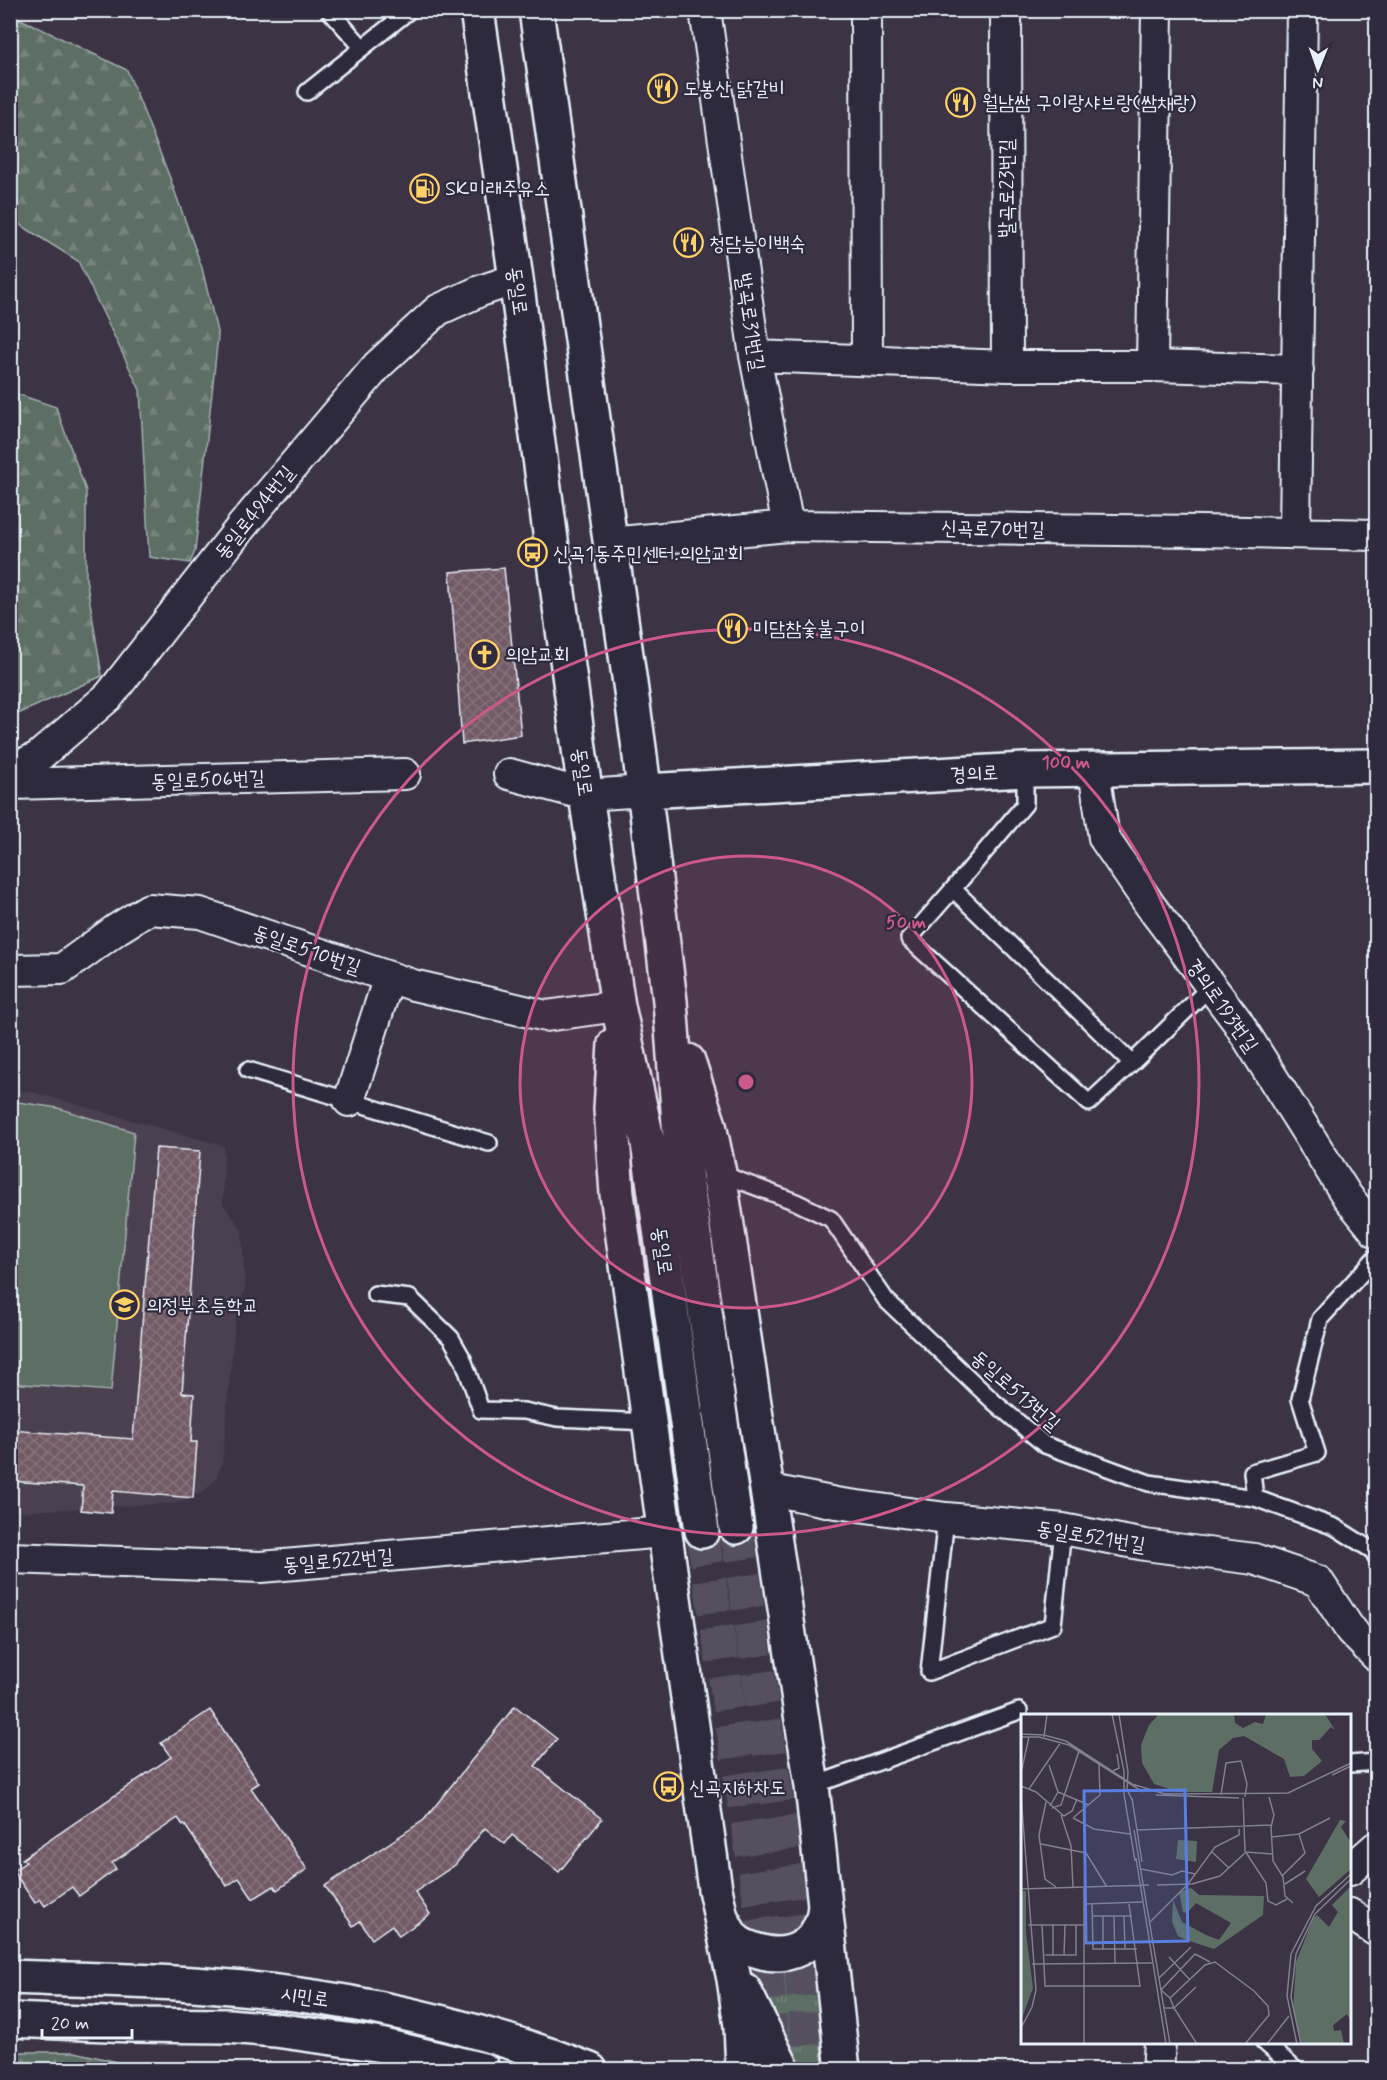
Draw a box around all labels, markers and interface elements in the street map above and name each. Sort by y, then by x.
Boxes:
north arrow [1288,39,1348,99]
restaurant icon: 도봉산 닭갈비 [646,72,678,104]
text: N [1312,72,1323,93]
place label: 도봉산 닭갈비 [683,76,785,103]
restaurant icon: 월남쌈 구이랑샤브랑(쌈채랑) [945,86,977,118]
place label: 월남쌈 구이랑샤브랑(쌈채랑) [982,90,1196,117]
street label: 발곡로23번길 [994,138,1021,238]
fuel station icon: SK미래주유소 [408,172,440,204]
place label: SK미래주유소 [445,176,550,203]
restaurant icon: 청담능이백숙 [672,227,704,259]
place label: 청담능이백숙 [709,231,806,258]
street label: 동일로 [500,265,533,317]
street label: 발곡로31번길 [728,272,771,373]
street label: 동일로494번길 [209,460,301,566]
street label: 신곡로70번길 [941,515,1045,544]
bus stop icon: 신곡1동주민센터.의암교회 [516,537,548,569]
place label: 신곡1동주민센터.의암교회 [553,541,743,568]
restaurant icon: 미담참숯불구이 [716,612,748,644]
place label: 미담참숯불구이 [753,616,866,643]
church icon: 의암교회 [468,638,500,670]
place label: 의암교회 [505,642,569,669]
street label: 동일로 [565,746,598,798]
text: 100 m [1042,751,1090,775]
street label: 경의로 [949,760,999,789]
street label: 동일로506번길 [151,765,265,796]
text: 50 m [886,911,926,935]
street label: 동일로510번길 [249,919,364,982]
street label: 경의로193번길 [1180,954,1264,1058]
centre of rings [736,1072,756,1092]
street label: 동일로 [645,1225,678,1277]
school or university icon: 의정부초등학교 [109,1289,141,1321]
place label: 의정부초등학교 [146,1293,259,1320]
street label: 동일로513번길 [964,1345,1066,1438]
street label: 동일로521번길 [1034,1516,1147,1559]
street label: 동일로522번길 [282,1543,394,1580]
inset map [1021,1714,1351,2044]
bus stop icon: 신곡지하차도 [652,1771,684,1803]
place label: 신곡지하차도 [689,1775,786,1802]
street label: 시민로 [279,1981,331,2014]
scale bar [42,2002,132,2040]
text: 20 m [51,2012,89,2036]

